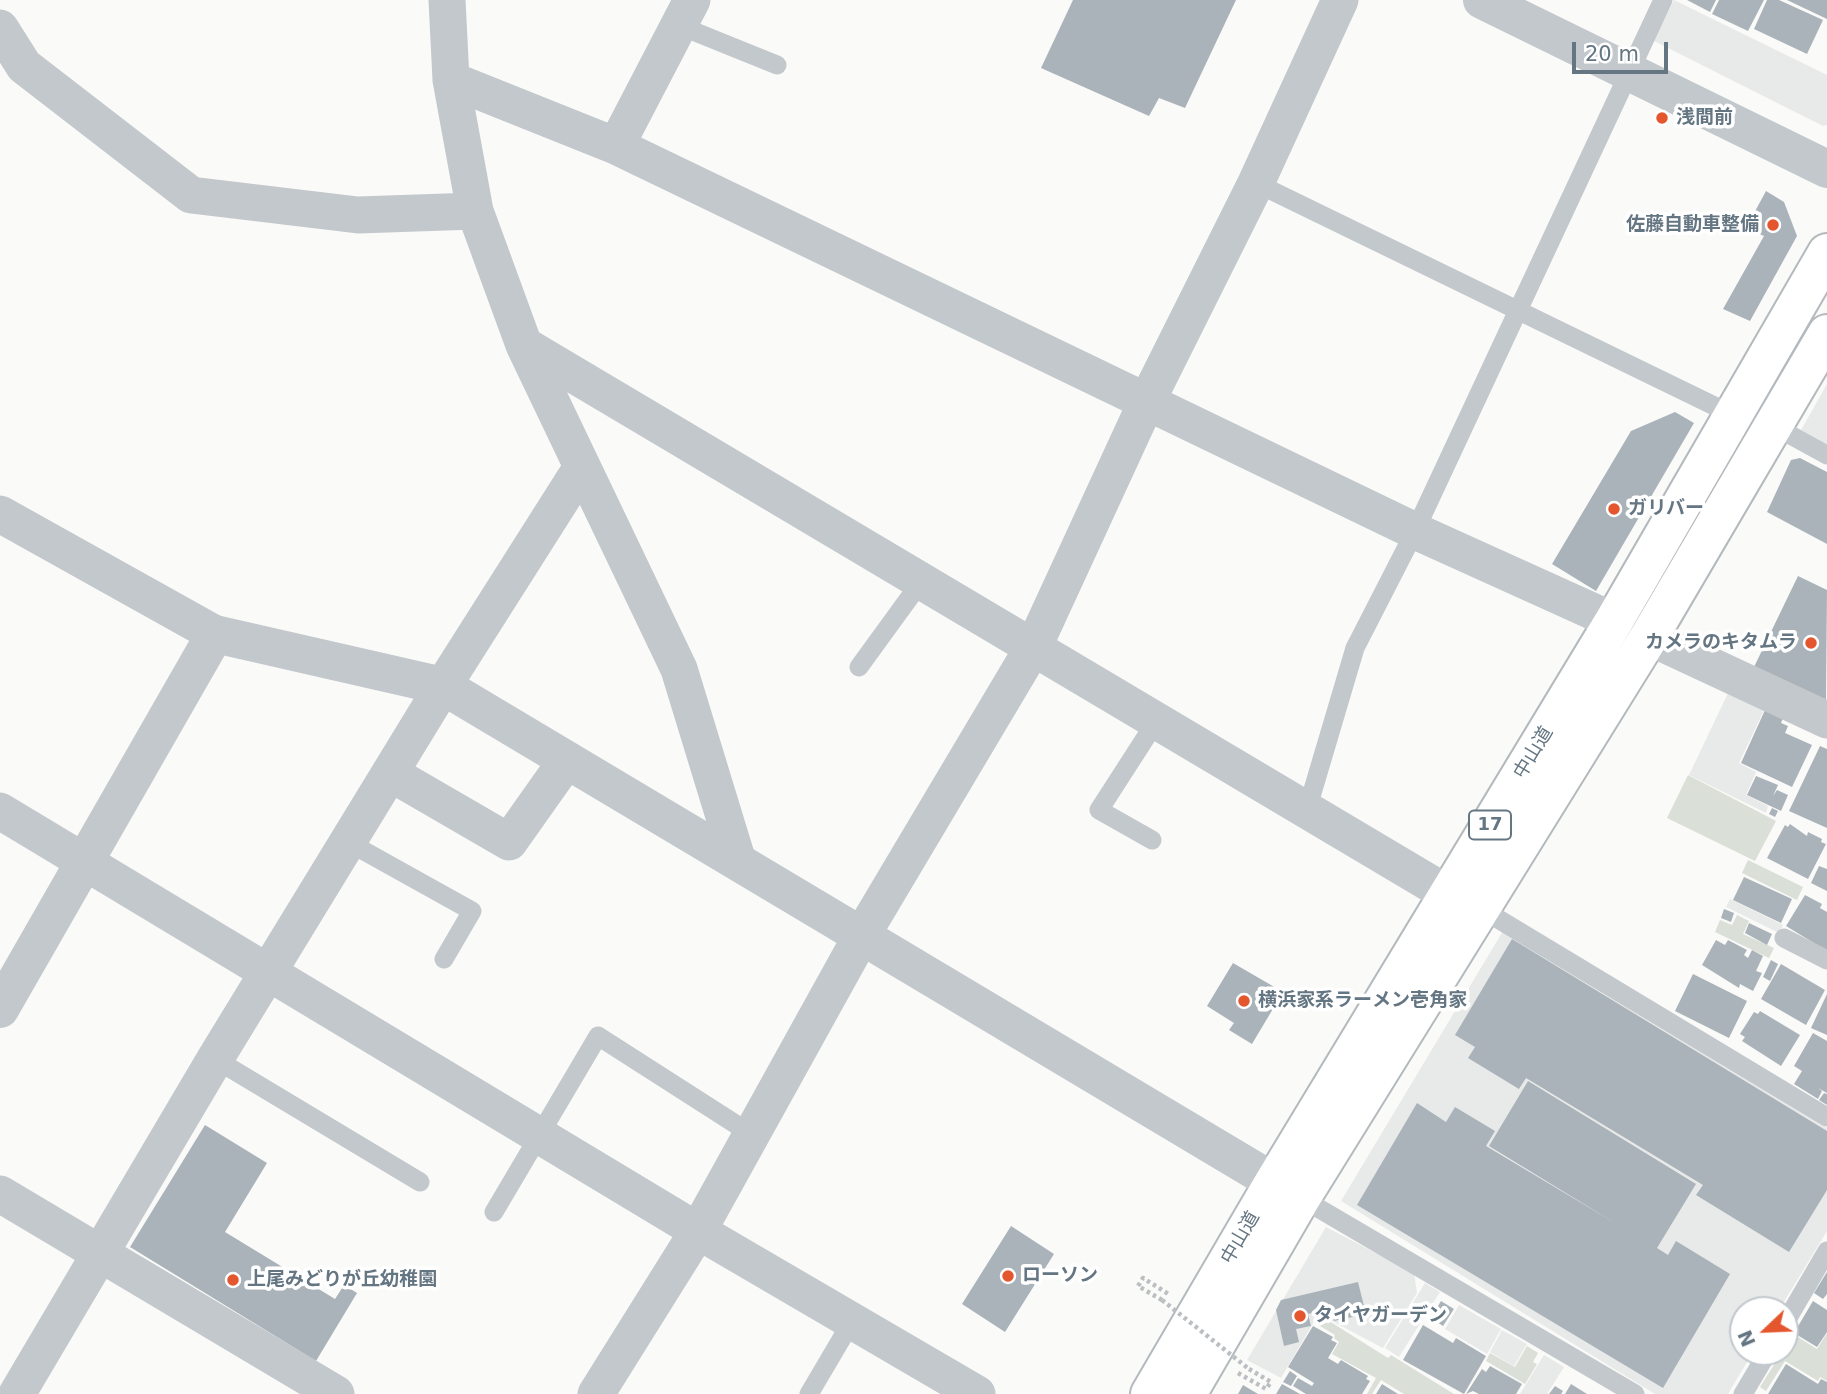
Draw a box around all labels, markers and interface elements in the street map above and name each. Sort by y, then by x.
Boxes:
scale bar [1575,28,1671,72]
text: 20 m [1585,42,1639,66]
place label: 浅間前 [1676,107,1733,129]
marker: 浅間前 [1654,110,1670,126]
place label: 佐藤自動車整備 [1626,214,1759,236]
marker: 佐藤自動車整備 [1765,217,1781,233]
place label: ガリバー [1628,498,1704,520]
marker: ガリバー [1606,501,1622,517]
place label: カメラのキタムラ [1645,632,1797,654]
marker: カメラのキタムラ [1803,635,1819,651]
street label: 中山道 [1510,723,1558,783]
road number: 17 [1469,810,1511,840]
place label: 横浜家系ラーメン壱角家 [1258,990,1467,1012]
marker: 横浜家系ラーメン壱角家 [1236,993,1252,1009]
street label: 中山道 [1217,1208,1265,1268]
place label: ローソン [1022,1265,1098,1287]
marker: ローソン [1000,1268,1016,1284]
place label: 上尾みどりが丘幼稚園 [247,1269,437,1291]
marker: 上尾みどりが丘幼稚園 [225,1272,241,1288]
north arrow [1729,1296,1799,1366]
place label: タイヤガーデン [1314,1305,1447,1327]
marker: タイヤガーデン [1292,1308,1308,1324]
text: N [1733,1327,1760,1350]

